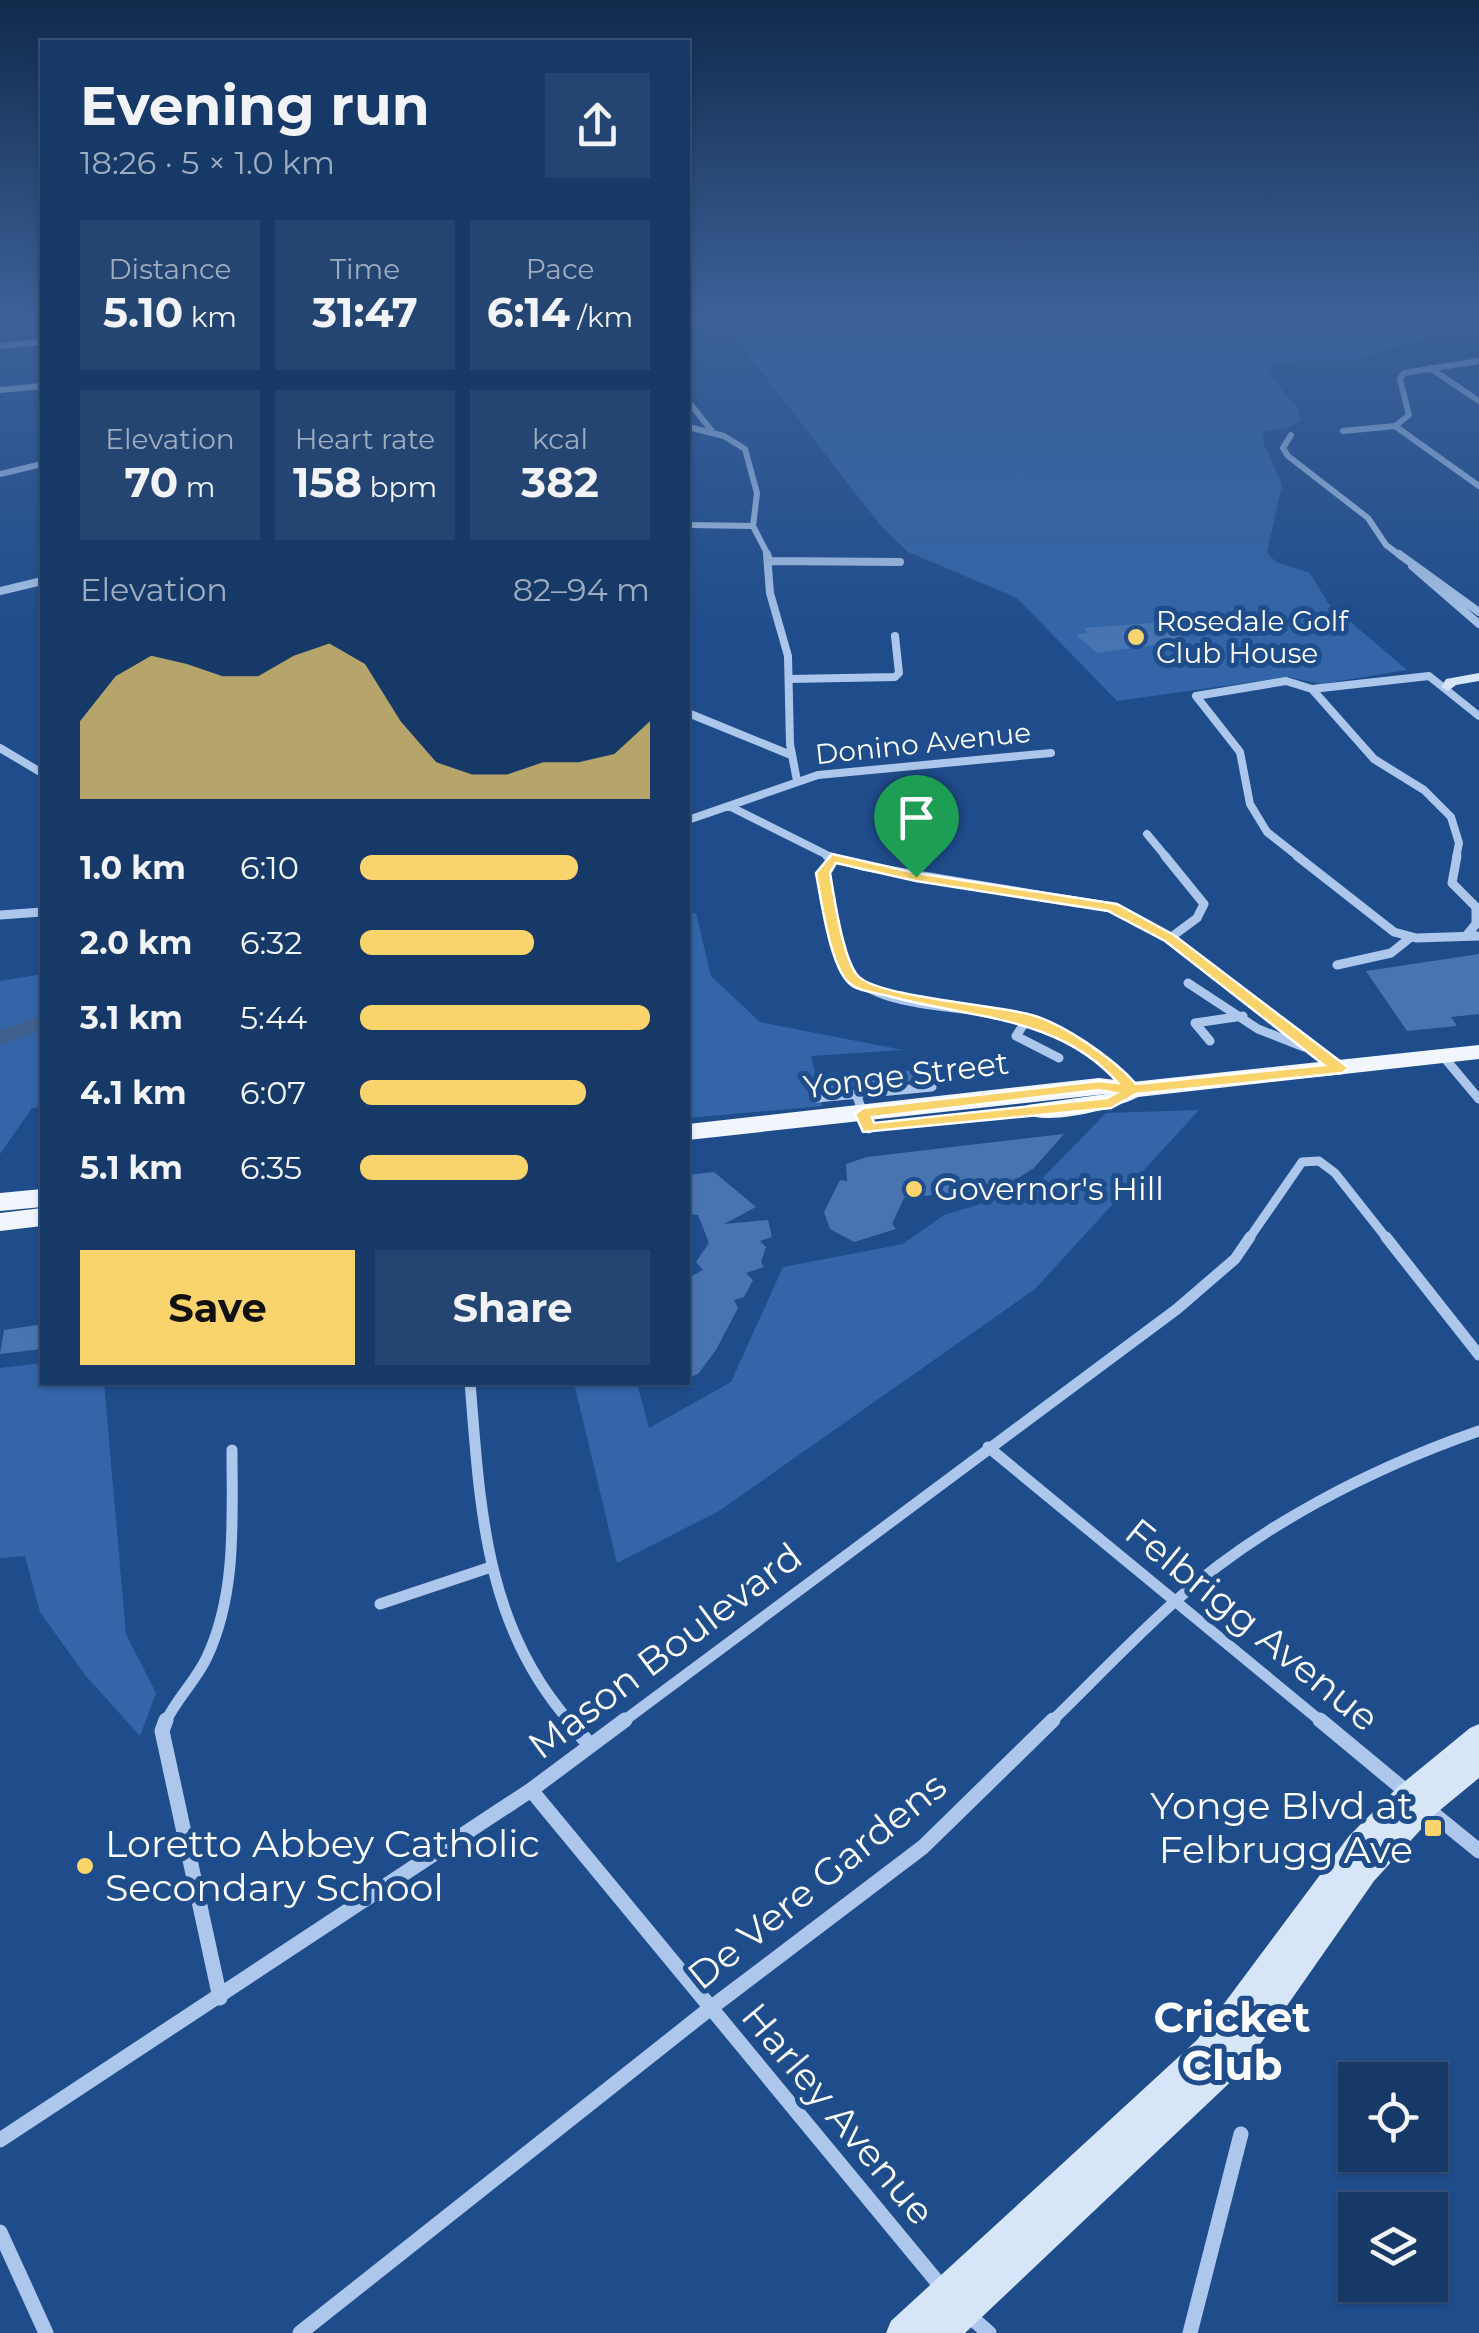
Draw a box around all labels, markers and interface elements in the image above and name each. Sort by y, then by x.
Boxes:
text: Evening run [80,72,430,139]
button: share [545,73,650,178]
text: 18:26 · 5 × 1.0 km [80,143,335,182]
text: Distance [108,252,232,286]
text: Time [330,252,400,286]
text: Pace [526,252,594,286]
text: 5.10 [103,286,183,338]
text: 31:47 [312,286,418,338]
text: 6:14 [487,286,570,338]
text: km [183,300,237,334]
text: /km [570,300,633,334]
text: Elevation [105,422,235,456]
text: Heart rate [295,422,435,456]
text: kcal [532,422,588,456]
text: 70 [125,456,178,508]
text: 158 [293,456,362,508]
text: 382 [521,456,599,508]
text: m [178,470,215,504]
text: bpm [362,470,437,504]
text: Elevation [80,570,228,609]
text: 82–94 m [513,570,650,609]
place label: Rosedale Golf Club House [1156,604,1349,670]
marker: Rosedale Golf Club House [1125,626,1147,648]
street label: Donino Avenue [813,715,1033,771]
pin [874,775,959,878]
icon: arrive [889,790,944,845]
text: 1.0 km [80,848,186,887]
text: 6:10 [240,848,299,887]
text: 2.0 km [80,923,192,962]
text: 6:32 [240,923,302,962]
text: 3.1 km [80,998,183,1037]
text: 5:44 [240,998,307,1037]
street label: Yonge Street [801,1043,1011,1106]
text: 4.1 km [80,1073,187,1112]
text: 6:07 [240,1073,306,1112]
text: 5.1 km [80,1148,183,1187]
text: 6:35 [240,1148,302,1187]
place label: Governor's Hill [934,1169,1164,1208]
marker: Governor's Hill [903,1178,925,1200]
button: Save [80,1250,355,1365]
button: Share [375,1250,650,1365]
street label: Felbrigg Avenue [1116,1508,1389,1741]
street label: Mason Boulevard [519,1532,811,1769]
street label: De Vere Gardens [678,1762,955,1999]
place label: Yonge Blvd at Felbrugg Ave [1150,1782,1413,1873]
marker: Yonge Blvd at Felbrugg Ave [1422,1817,1444,1839]
place label: Loretto Abbey Catholic Secondary School [105,1820,540,1911]
marker: Loretto Abbey Catholic Secondary School [74,1855,96,1877]
district label: Cricket Club [1154,1991,1310,2091]
street label: Harley Avenue [732,1993,945,2234]
map controls [1338,2062,1448,2302]
button: locate [1338,2062,1448,2172]
button: layers [1338,2192,1448,2302]

